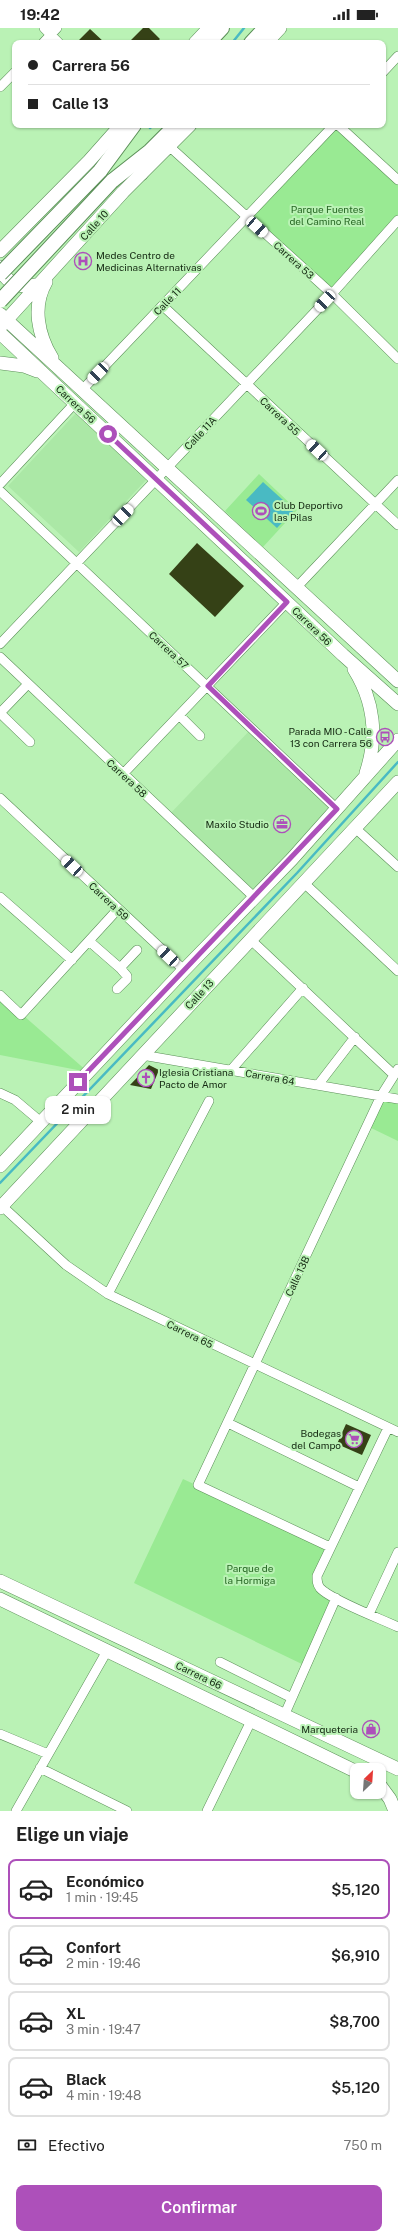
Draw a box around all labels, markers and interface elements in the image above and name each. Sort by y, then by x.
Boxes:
text: 19:42 [20,6,60,23]
text: Carrera 56 [52,57,130,74]
text: Calle 13 [52,95,109,112]
park label: Parque Fuentes del Camino Real [289,203,365,227]
street label: Calle 10 [77,208,111,242]
car [244,215,270,239]
street label: Carrera 53 [271,239,317,281]
place label: Medes Centro de Medicinas Alternativas [96,249,202,273]
hospital icon: Medes Centro de Medicinas Alternativas [73,251,93,271]
street label: Calle 11 [151,285,183,317]
car [312,288,338,314]
car [85,360,111,386]
street label: Carrera 56 [54,383,98,425]
street label: Carrera 55 [258,394,302,438]
street label: Calle 11A [182,414,218,452]
route start [99,425,117,443]
car [304,437,330,463]
place label: Club Deportivo las Pilas [274,499,343,523]
sports icon: Club Deportivo las Pilas [251,501,271,521]
car [110,502,136,528]
street label: Carrera 56 [290,604,334,648]
street label: Carrera 57 [147,629,191,671]
place label: Parada MIO - Calle 13 con Carrera 56 [288,725,372,749]
bus stop icon: Parada MIO - Calle 13 con Carrera 56 [375,727,395,747]
street label: Carrera 58 [105,756,149,800]
office icon: Maxilo Studio [272,814,292,834]
place label: Maxilo Studio [205,818,269,830]
car [59,853,85,879]
street label: Carrera 59 [87,880,131,922]
car [155,943,181,969]
street label: Calle 13 [182,977,216,1011]
place label: Iglesia Cristiana Pacto de Amor [159,1066,233,1090]
street label: Carrera 64 [244,1067,296,1087]
church icon: Iglesia Cristiana Pacto de Amor [136,1068,156,1088]
route end [69,1073,87,1091]
callout: 2 min [45,1096,111,1124]
text: 2 min [61,1102,95,1117]
street label: Calle 13B [282,1254,312,1298]
street label: Carrera 65 [165,1318,215,1350]
place label: Bodegas del Campo [291,1427,341,1451]
supermarket icon: Bodegas del Campo [344,1429,364,1449]
park label: Parque de la Hormiga [225,1562,275,1586]
street label: Carrera 66 [174,1659,224,1691]
shop icon: Marqueteria [361,1719,381,1739]
place label: Marqueteria [301,1723,358,1735]
north arrow [350,1763,386,1799]
map controls [350,1763,386,1799]
text: Elige un viaje [16,1824,129,1845]
icon: car [18,1871,54,1907]
text: Económico [66,1873,144,1890]
text: $5,120 [331,1881,380,1898]
text: 1 min · 19:45 [66,1890,138,1905]
icon: car [18,1937,54,1973]
text: Confort [66,1939,121,1956]
text: $6,910 [331,1947,380,1964]
text: 2 min · 19:46 [66,1956,141,1971]
icon: car [18,2003,54,2039]
text: XL [66,2005,85,2022]
text: $8,700 [329,2013,380,2030]
text: 3 min · 19:47 [66,2022,141,2037]
icon: car [18,2069,54,2105]
text: Black [66,2071,106,2088]
text: $5,120 [331,2079,380,2096]
text: 4 min · 19:48 [66,2088,141,2103]
icon: cash [16,2134,38,2156]
text: Efectivo [48,2137,105,2154]
text: 750 m [344,2138,382,2153]
button: Confirmar [16,2185,382,2231]

